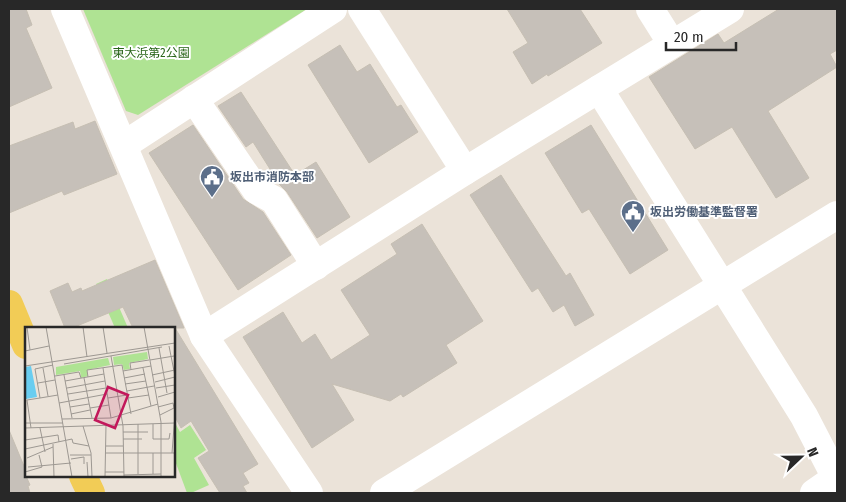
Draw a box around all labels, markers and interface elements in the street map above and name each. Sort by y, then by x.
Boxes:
scale bar [666,20,736,52]
text: 20 m [674,28,704,46]
park label: 東大浜第2公園 [112,46,190,60]
public building icon: 坂出市消防本部 [199,164,225,198]
place label: 坂出市消防本部 [230,170,314,184]
public building icon: 坂出労働基準監督署 [620,199,646,233]
place label: 坂出労働基準監督署 [650,205,758,219]
inset map [25,327,175,477]
north arrow [776,432,826,482]
text: N [803,445,822,459]

